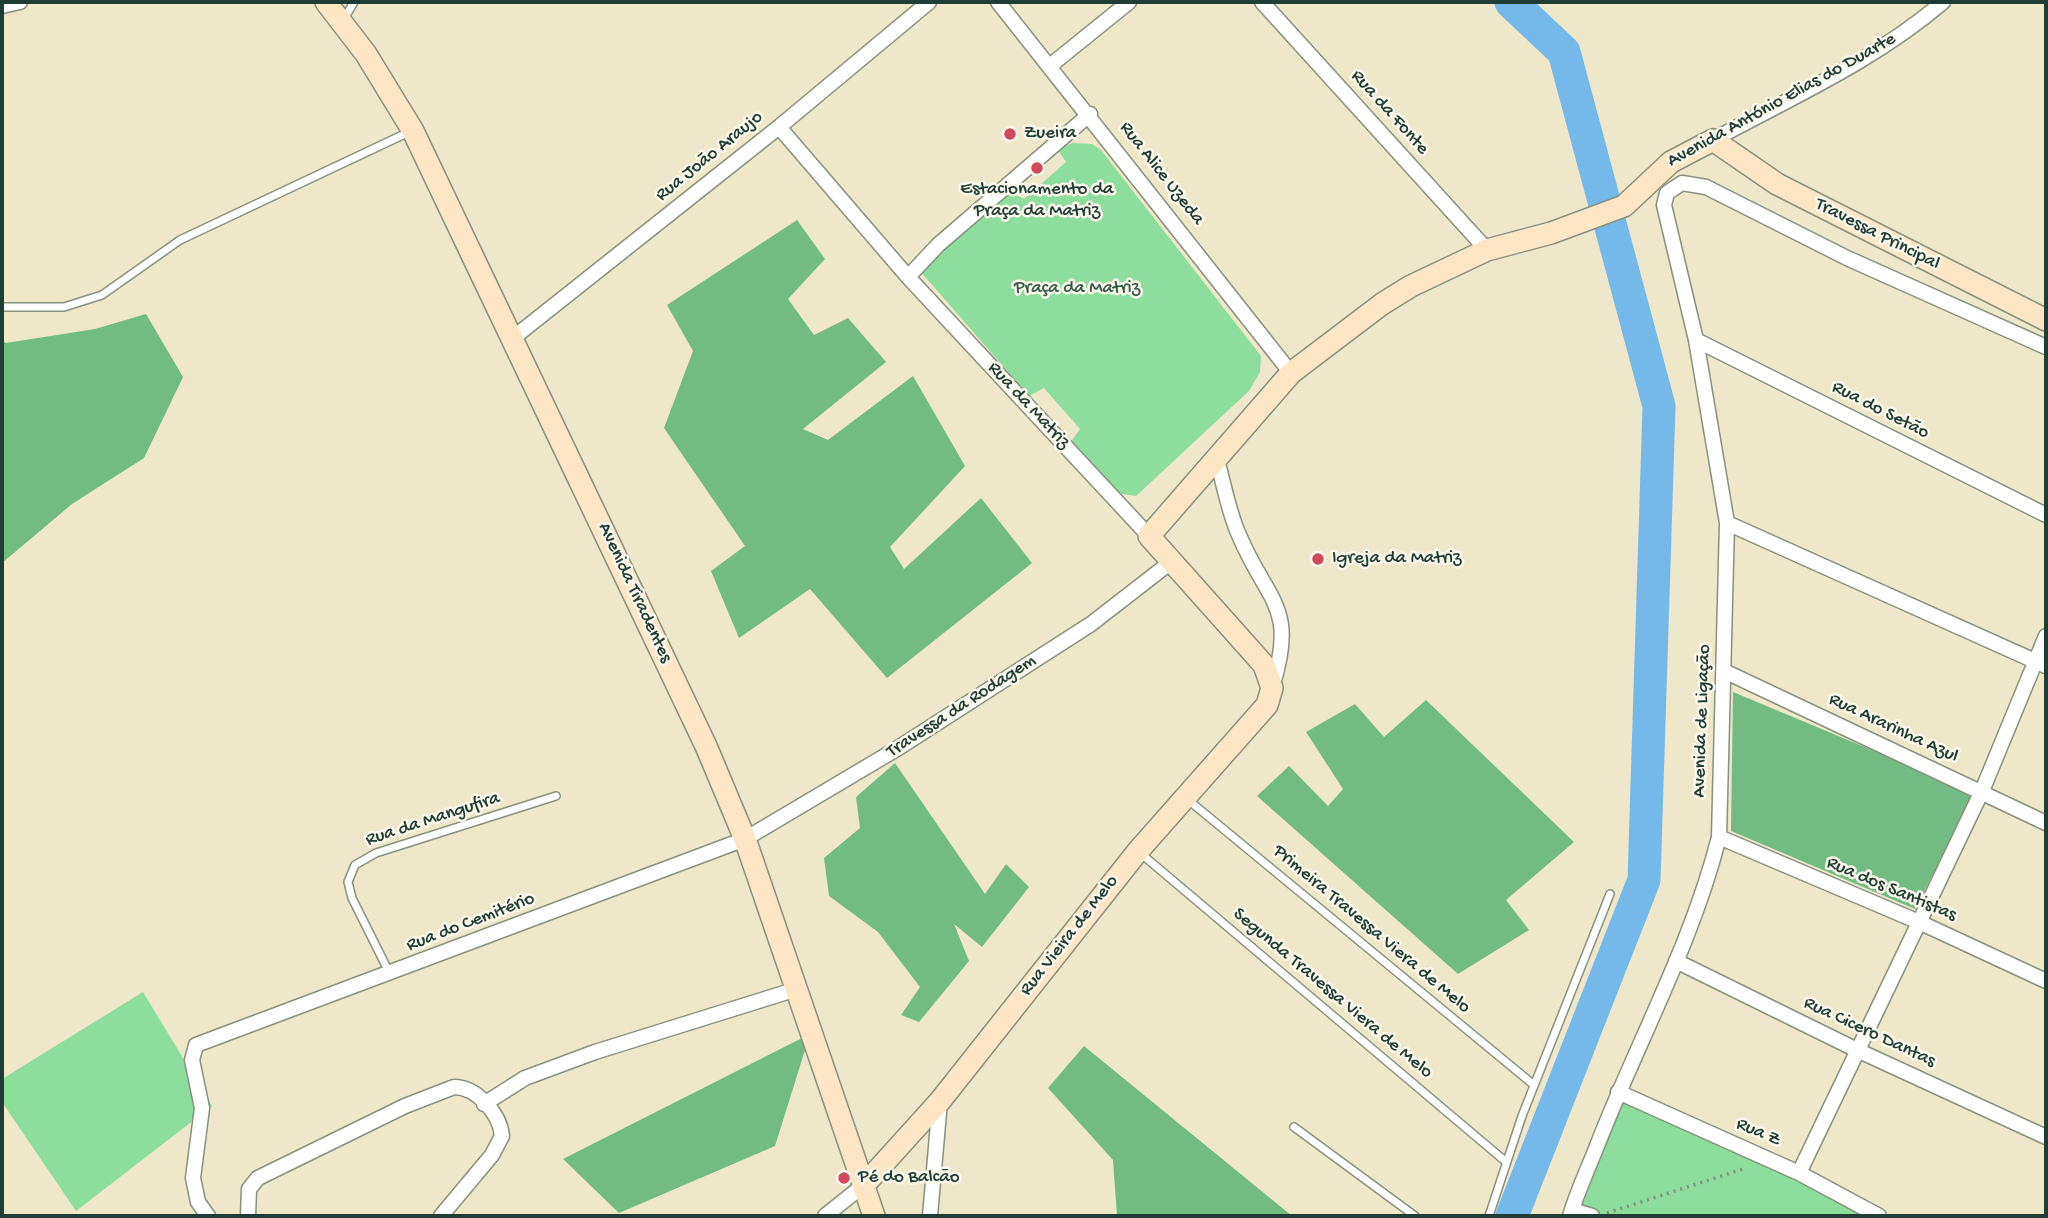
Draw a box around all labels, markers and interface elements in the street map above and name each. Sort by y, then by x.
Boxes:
street label: Avenida António Elias do Duarte [1664,29,1900,173]
street label: Rua da Fonte [1345,66,1433,160]
street label: Rua João Araujo [652,107,768,207]
street label: Rua Alice Uzeda [1114,118,1208,230]
place label: Zueira [1024,123,1076,145]
marker: Zueira [1002,126,1018,142]
marker: Estacionamento da Praça da Matriz [1029,160,1045,176]
place label: Estacionamento da Praça da Matriz [960,179,1114,223]
street label: Travessa Principal [1811,194,1943,276]
park label: Praça da Matriz [1014,278,1140,300]
street label: Rua da Matriz [982,358,1074,454]
street label: Rua do Setão [1828,377,1932,445]
street label: Avenida Tiradentes [592,519,676,667]
place label: Igreja da Matriz [1332,548,1461,570]
marker: Igreja da Matriz [1310,551,1326,567]
street label: Avenida de Ligação [1689,644,1717,798]
street label: Travessa da Rodagem [883,650,1041,764]
street label: Rua Ararinha Azul [1825,689,1961,769]
street label: Rua da Mangufira [363,788,503,852]
street label: Primeira Travessa Viera de Melo [1268,841,1474,1019]
street label: Rua dos Santistas [1823,852,1959,928]
street label: Rua Vieira de Melo [1016,871,1124,1001]
street label: Rua do Cemitério [404,888,538,958]
street label: Segunda Travessa Viera de Melo [1227,904,1437,1084]
street label: Rua Cicero Dantas [1799,992,1939,1074]
street label: Rua Z [1732,1113,1784,1153]
place label: Pé do Balcão [858,1167,960,1189]
marker: Pé do Balcão [836,1170,852,1186]

